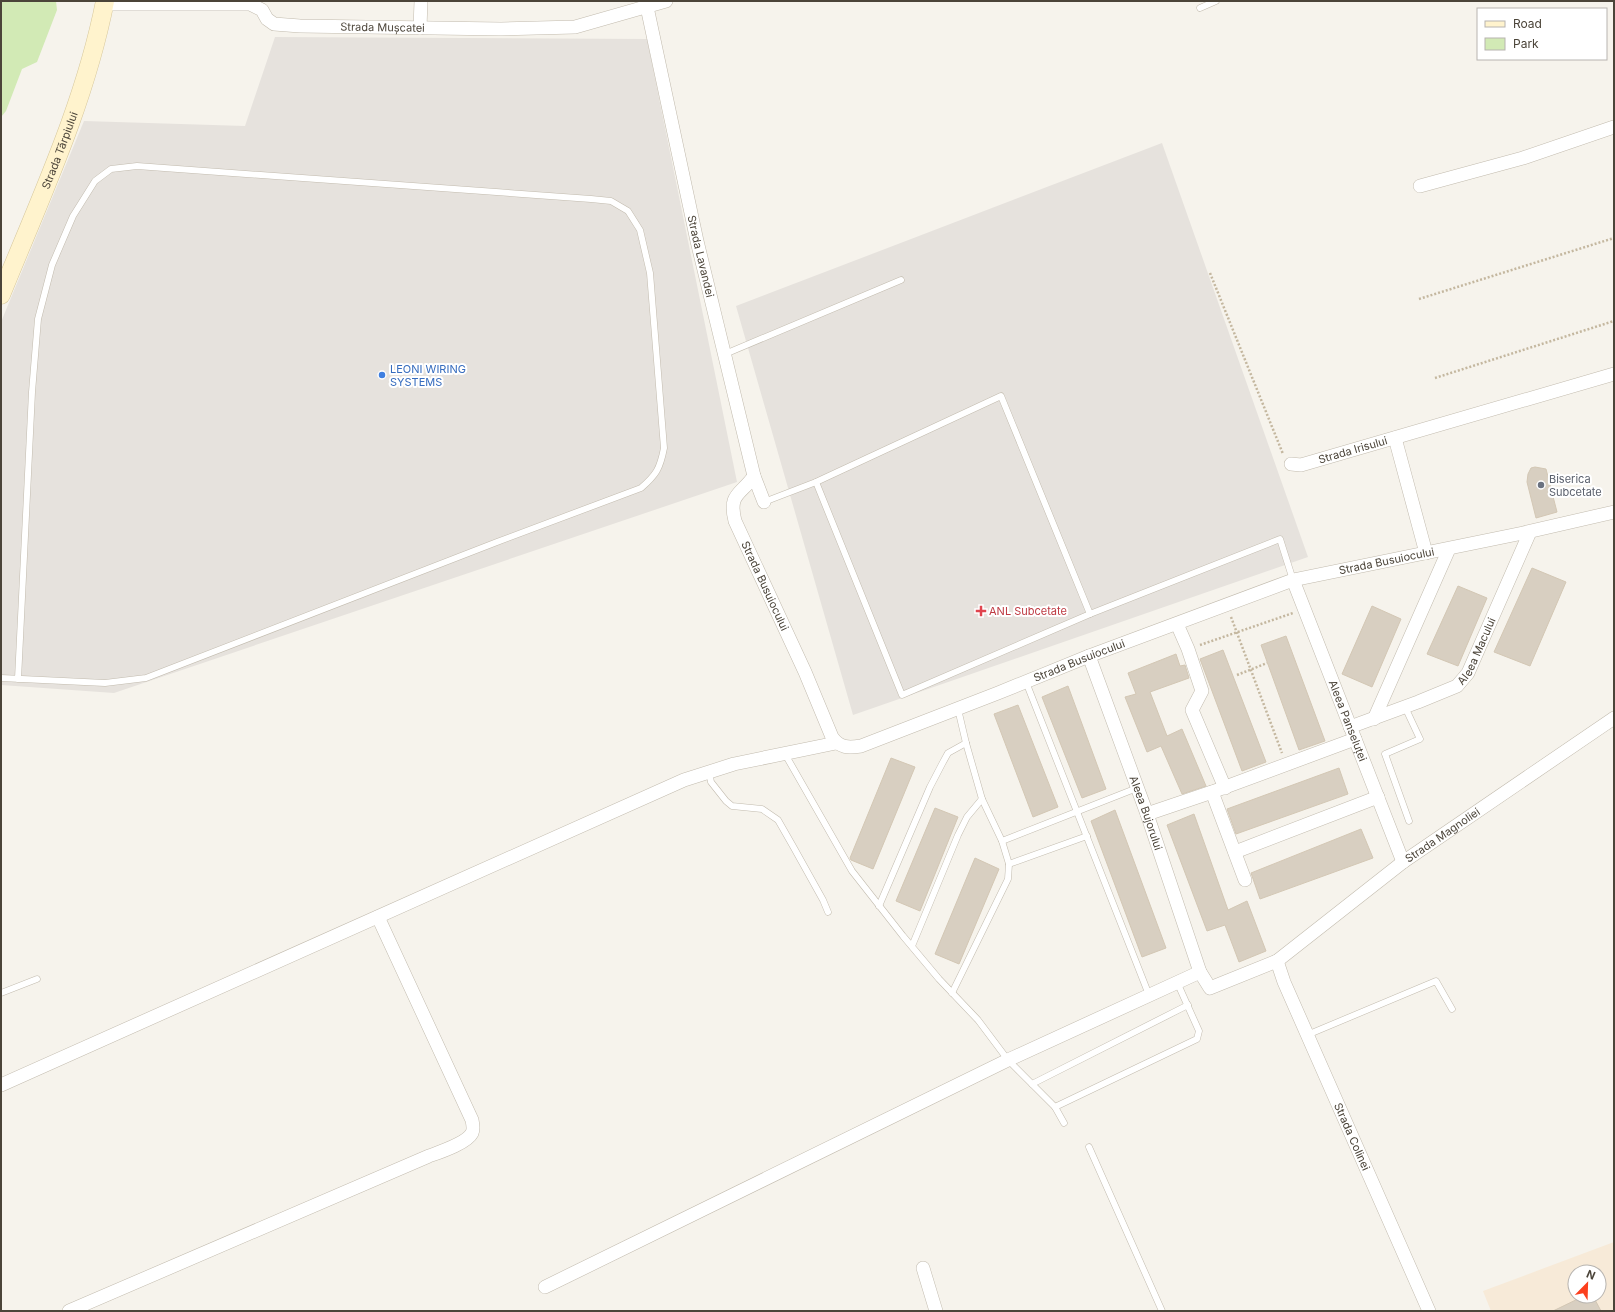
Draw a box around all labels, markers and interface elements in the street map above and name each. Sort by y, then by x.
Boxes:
legend [1477,8,1607,60]
text: Road [1513,16,1542,31]
street label: Strada Mușcatei [340,20,425,35]
text: Park [1513,36,1539,51]
street label: Strada Tărpiului [39,110,81,191]
street label: Strada Lavandei [685,214,717,299]
place label: LEONI WIRING SYSTEMS [390,362,466,389]
marker: LEONI WIRING SYSTEMS [377,370,387,380]
street label: Strada Irisului [1317,433,1389,467]
place label: Biserica Subcetate [1549,472,1602,499]
marker: Biserica Subcetate [1536,480,1546,490]
street label: Strada Busuiocului [738,539,792,633]
street label: Strada Busuiocului [1338,544,1435,577]
place label: ANL Subcetate [989,604,1067,618]
marker: ANL Subcetate [976,606,986,616]
street label: Aleea Macului [1454,615,1499,688]
street label: Strada Busuiocului [1031,636,1127,685]
street label: Aleea Panseluței [1326,678,1370,763]
street label: Aleea Bujorului [1127,774,1166,852]
street label: Strada Magnoliei [1402,805,1483,865]
street label: Strada Colinei [1331,1100,1373,1173]
north arrow [1567,1264,1607,1304]
text: N [1584,1267,1598,1283]

